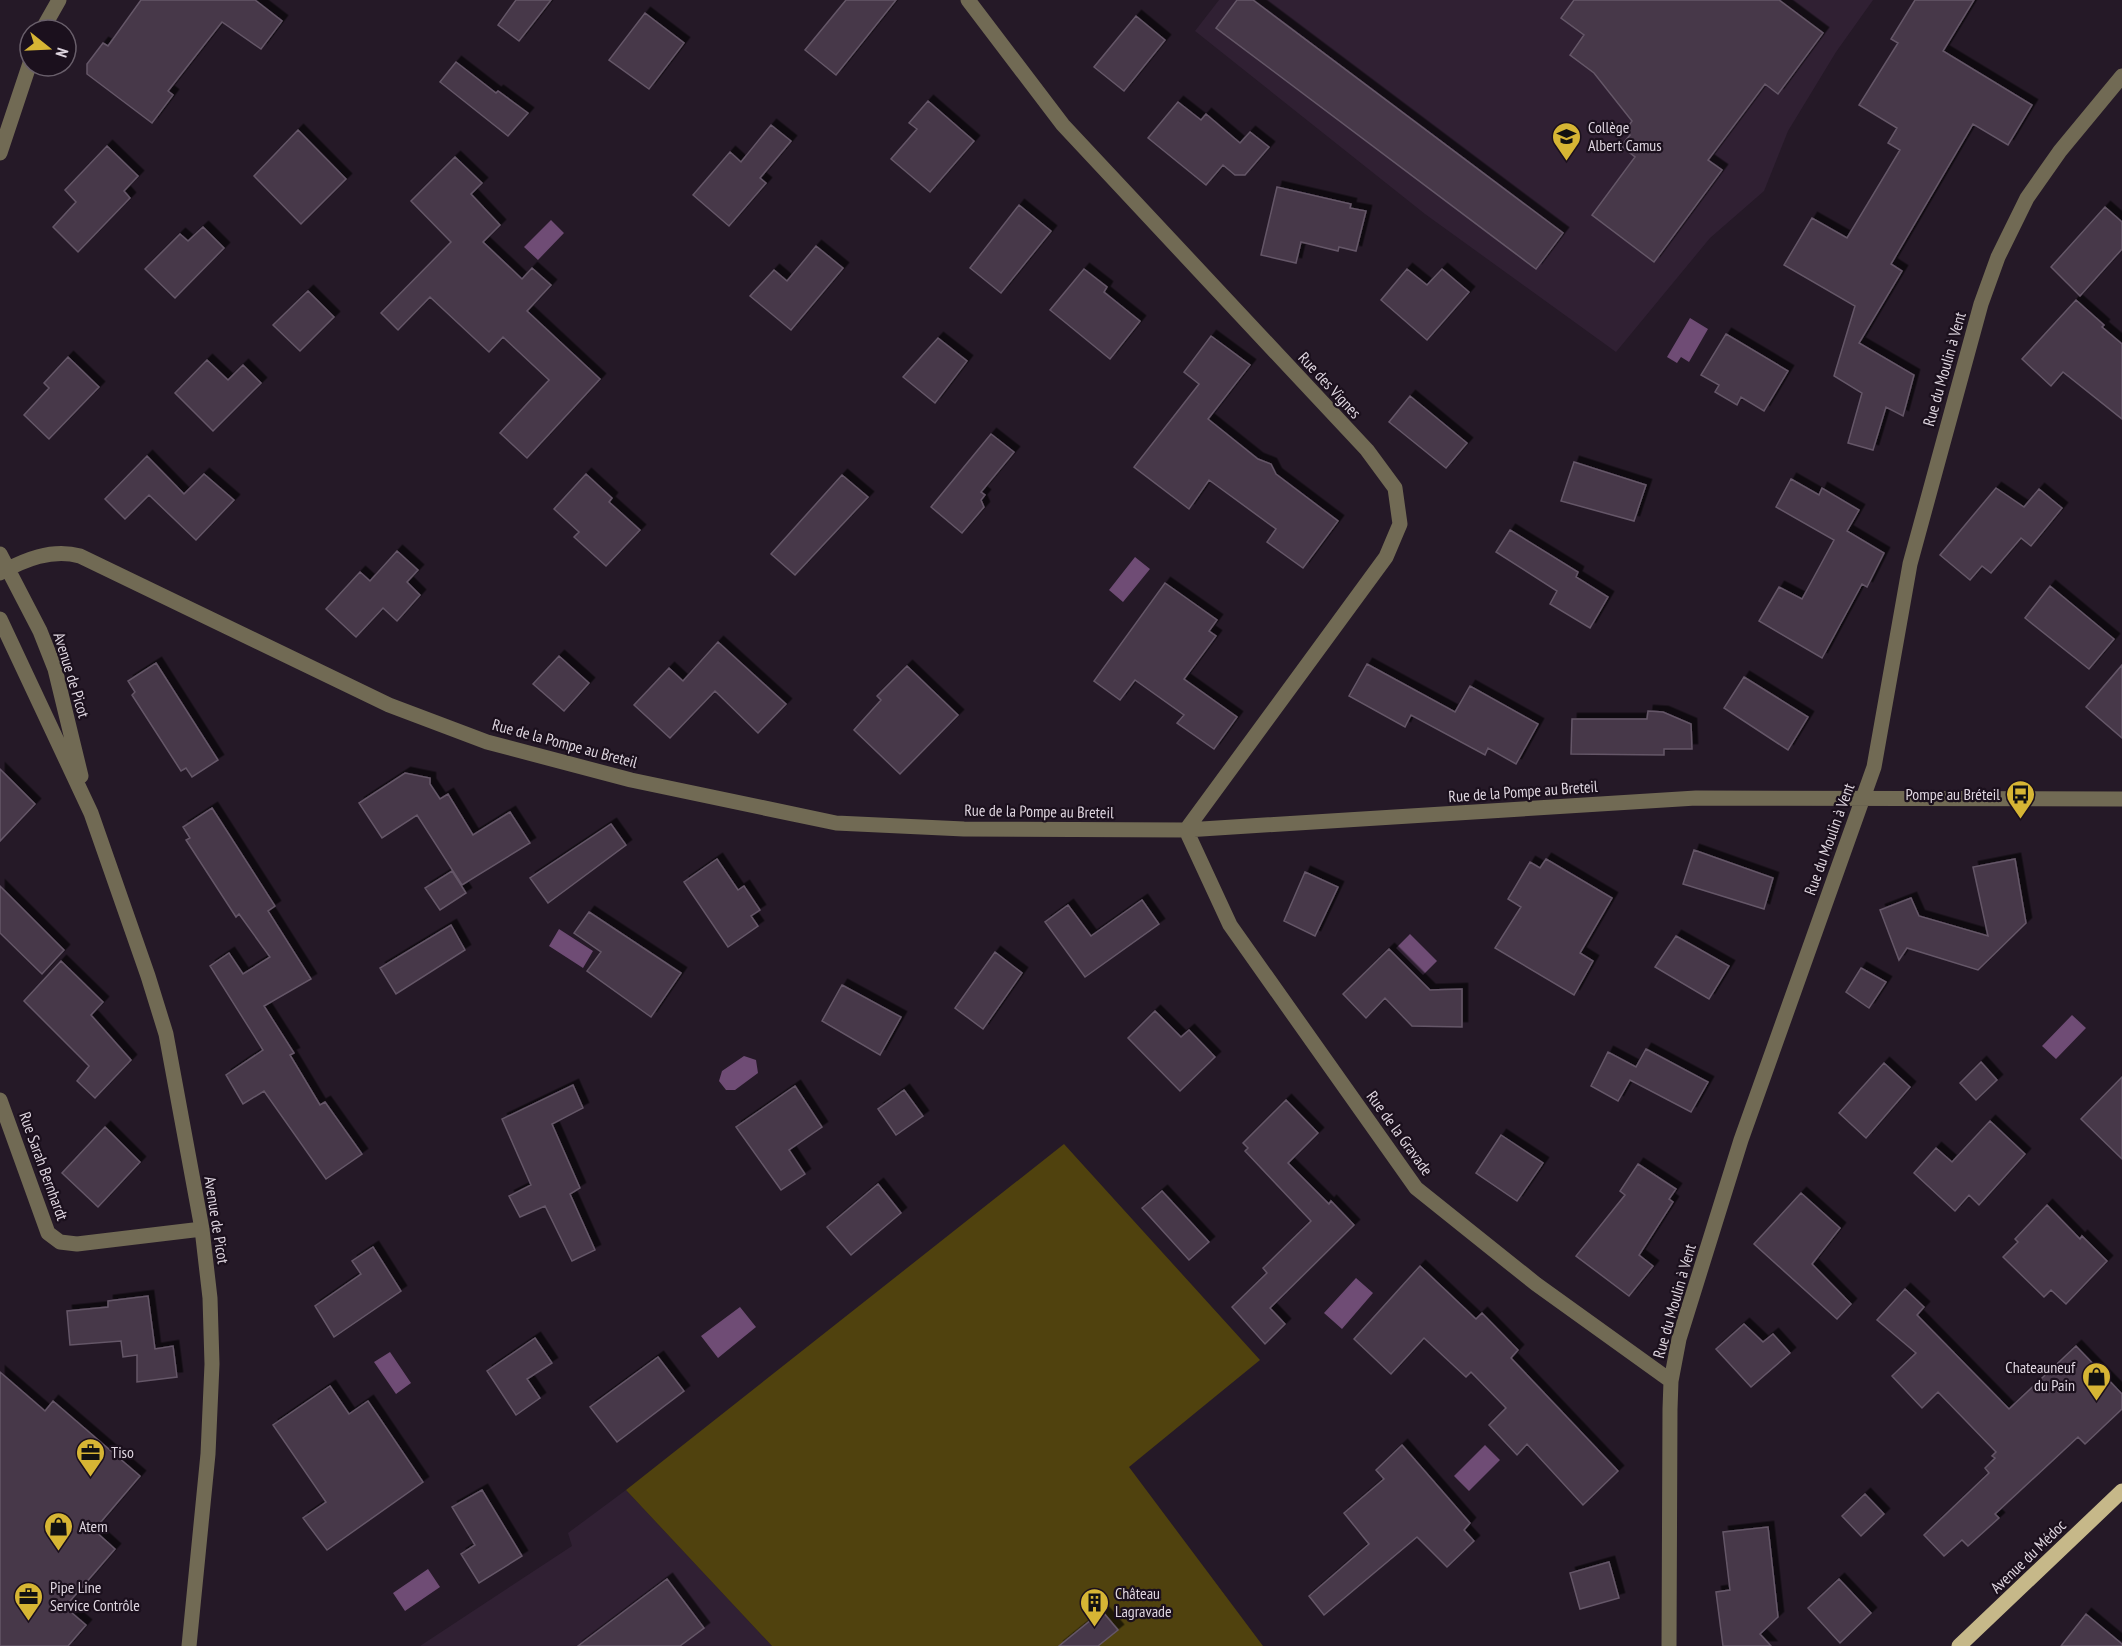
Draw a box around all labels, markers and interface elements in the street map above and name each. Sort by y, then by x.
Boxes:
north arrow [18,18,78,78]
text: N [51,45,73,60]
place label: Collège Albert Camus [1588,117,1662,155]
school or university icon: Collège Albert Camus [1551,120,1583,162]
street label: Rue du Moulin à Vent [1918,309,1970,428]
street label: Rue des Vignes [1294,348,1366,422]
street label: Avenue de Picot [50,630,95,721]
street label: Rue de la Pompe au Breteil [490,714,640,772]
street label: Rue de la Pompe au Breteil [1448,776,1599,806]
bus stop icon: Pompe au Bréteil [2005,778,2037,820]
street label: Rue du Moulin à Vent [1799,780,1859,898]
place label: Pompe au Bréteil [1906,784,2000,804]
street label: Rue de la Pompe au Breteil [964,800,1114,822]
street label: Rue de la Gravade [1363,1087,1437,1179]
street label: Rue Sarah Bernhardt [15,1109,73,1223]
street label: Avenue de Picot [200,1175,234,1266]
street label: Rue du Moulin à Vent [1648,1241,1700,1360]
place label: Chateauneuf du Pain [2005,1357,2076,1395]
shop icon: Chateauneuf du Pain [2080,1360,2112,1402]
office icon: Tiso [74,1436,106,1478]
place label: Tiso [111,1442,134,1462]
shop icon: Atem [42,1510,74,1552]
street label: Avenue du Médoc [1986,1515,2070,1597]
place label: Atem [79,1516,108,1536]
place label: Pipe Line Service Contrôle [50,1577,140,1615]
office icon: Pipe Line Service Contrôle [13,1580,45,1622]
place label: Château Lagravade [1115,1583,1172,1621]
building icon: Château Lagravade [1078,1586,1110,1628]

